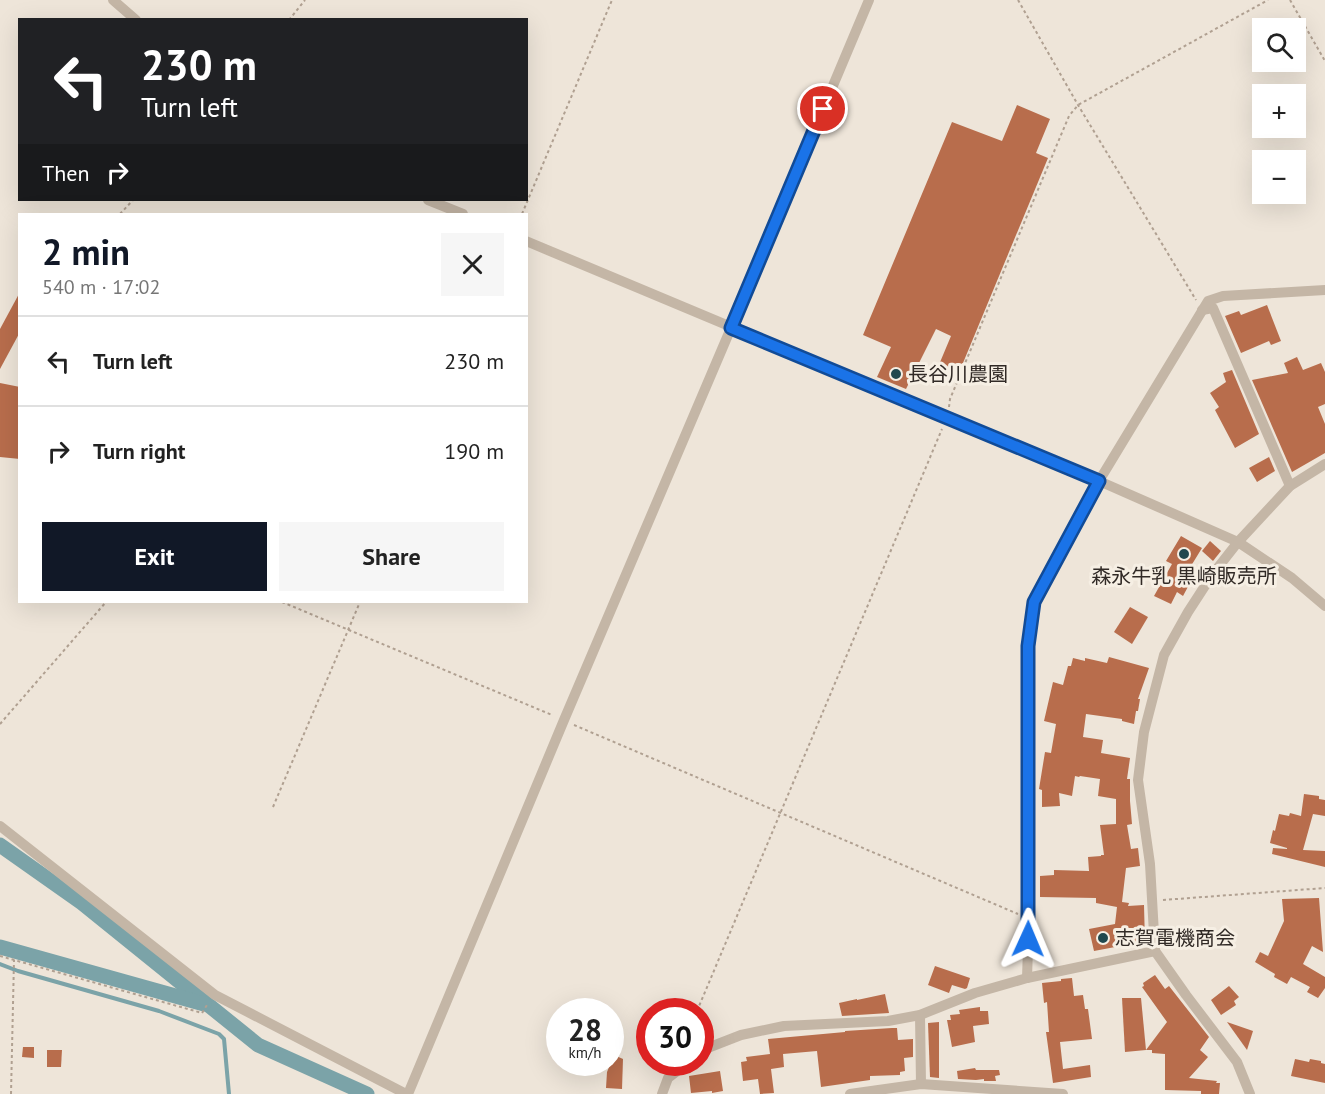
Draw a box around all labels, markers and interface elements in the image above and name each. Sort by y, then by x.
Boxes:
map controls [1252,18,1306,204]
button: search [1252,18,1306,72]
text: 230 m [141,37,257,92]
icon: left [42,42,120,120]
pin [797,83,848,134]
button: + [1252,84,1306,138]
text: Turn left [141,90,238,124]
icon: arrive [806,92,839,125]
button: − [1252,150,1306,204]
icon: right [101,156,134,189]
text: Then [42,159,89,187]
text: 2 min [42,228,130,275]
button: close [441,233,504,296]
text: 540 m · 17:02 [42,274,160,300]
icon: left [42,345,75,378]
text: Turn left [93,347,173,375]
text: 230 m [444,347,504,375]
place label: 長谷川農園 [908,361,1008,387]
marker: 長谷川農園 [889,367,903,381]
icon: right [42,435,75,468]
text: Turn right [93,437,185,465]
text: 190 m [444,437,504,465]
button: Exit [42,522,267,591]
button: Share [279,522,504,591]
marker: 森永牛乳 黒崎販売所 [1177,547,1191,561]
place label: 森永牛乳 黒崎販売所 [1091,563,1277,589]
position arrow [996,907,1060,971]
place label: 志賀電機商会 [1115,925,1235,951]
marker: 志賀電機商会 [1096,931,1110,945]
speed limit sign: 30 [636,998,714,1076]
text: 28 [568,1010,602,1049]
text: km/h [569,1043,601,1062]

